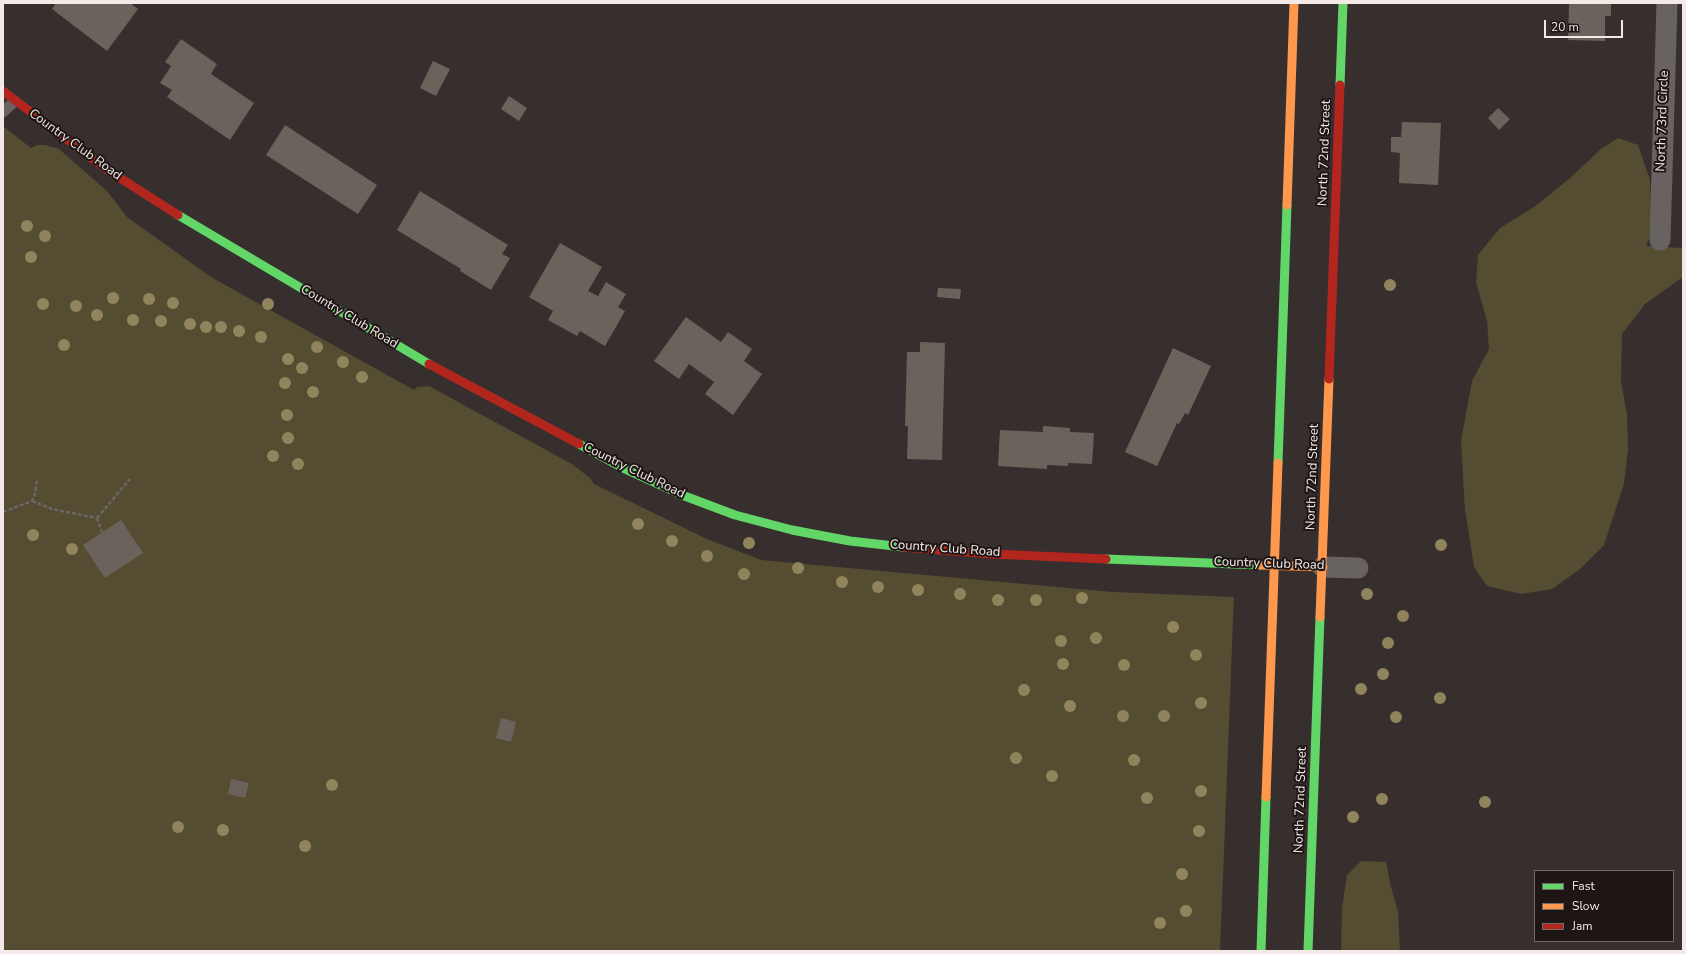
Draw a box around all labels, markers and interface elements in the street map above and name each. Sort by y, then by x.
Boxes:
scale bar [1546,12,1625,38]
text: 20 m [1551,19,1579,35]
street label: North 73rd Circle [1653,70,1673,172]
street label: North 72nd Street [1315,100,1335,206]
street label: Country Club Road [26,106,124,184]
street label: Country Club Road [297,282,401,352]
street label: North 72nd Street [1303,424,1323,530]
street label: Country Club Road [581,440,687,502]
street label: Country Club Road [889,537,1001,561]
street label: Country Club Road [1213,554,1325,574]
street label: North 72nd Street [1291,747,1311,853]
legend [1534,870,1674,942]
text: Fast [1572,878,1595,894]
text: Slow [1572,898,1600,914]
text: Jam [1572,918,1593,934]

